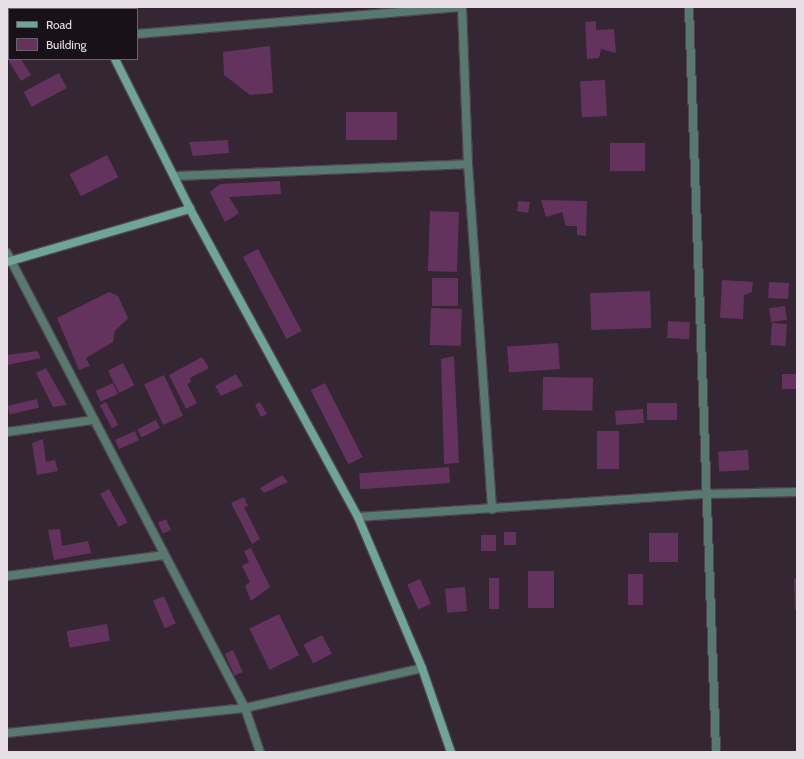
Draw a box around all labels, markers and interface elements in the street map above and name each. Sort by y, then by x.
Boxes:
legend [8,8,138,60]
text: Road [46,17,72,32]
text: Building [46,37,87,52]

